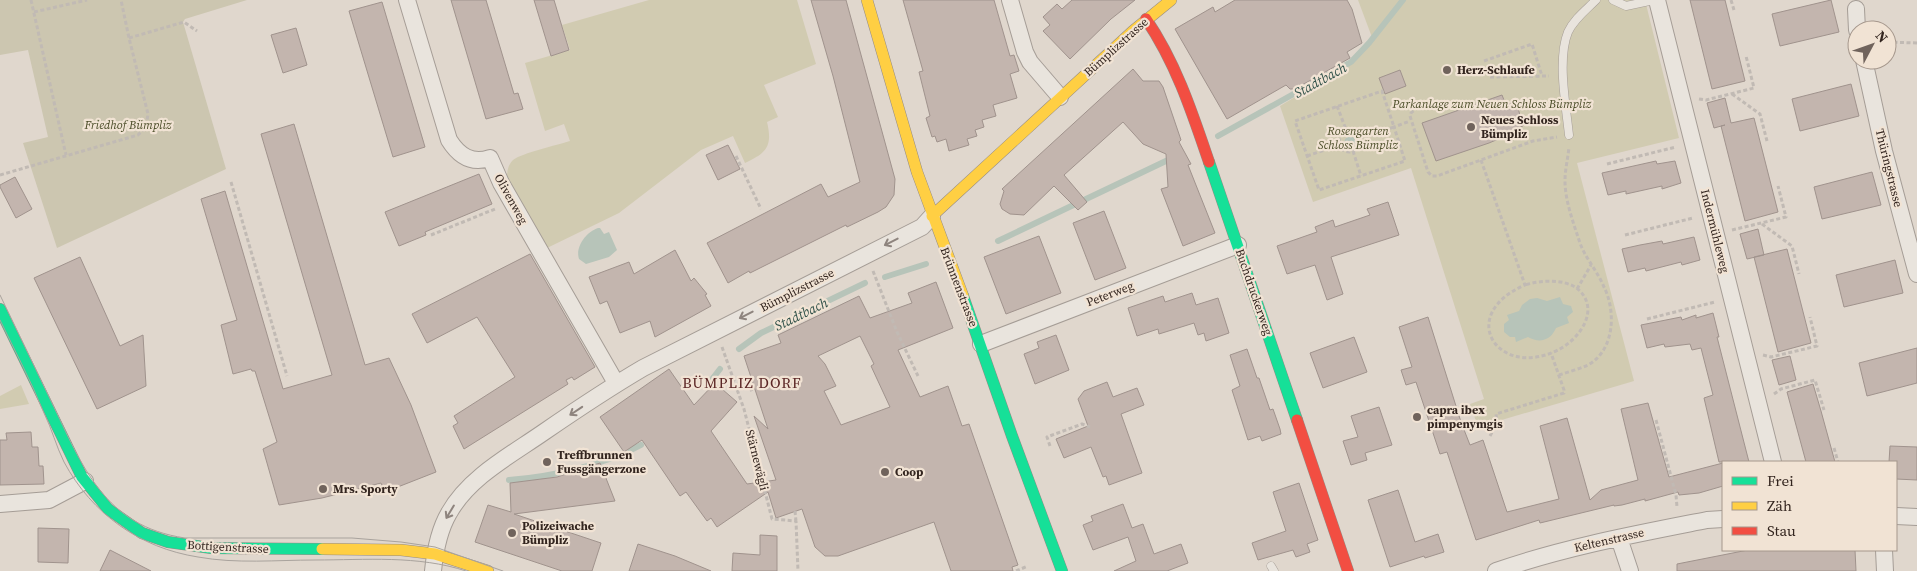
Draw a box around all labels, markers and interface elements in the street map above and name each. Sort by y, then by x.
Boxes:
street label: Bümplizstrasse [1080,14,1152,80]
north arrow [1847,20,1897,70]
text: N [1871,26,1893,47]
water label: Stadtbach [1290,57,1350,103]
place label: Herz-Schlaufe [1457,62,1535,78]
marker: Herz-Schlaufe [1441,64,1453,76]
park label: Parkanlage zum Neuen Schloss Bümpliz [1392,96,1592,112]
place label: Neues Schloss Bümpliz [1481,112,1559,142]
park label: Friedhof Bümpliz [83,117,172,133]
marker: Neues Schloss Bümpliz [1465,121,1477,133]
park label: Rosengarten Schloss Bümpliz [1318,123,1399,153]
street label: Thüringstrasse [1872,127,1906,209]
street label: Olivenweg [491,171,531,227]
street label: Indermühleweg [1697,188,1733,274]
one-way arrow [884,237,899,247]
street label: Brünnenstrasse [936,245,982,329]
street label: Buchdruckerweg [1232,247,1276,337]
street label: Bümplizstrasse [757,264,837,316]
street label: Peterweg [1084,278,1136,310]
water label: Stadtbach [771,292,832,336]
one-way arrow [739,311,754,321]
district label: BÜMPLIZ DORF [682,372,802,393]
place label: capra ibex pimpenymgis [1427,402,1503,432]
one-way arrow [569,406,583,416]
marker: capra ibex pimpenymgis [1411,411,1423,423]
street label: Stärnewägli [742,428,772,493]
place label: Treffbrunnen Fussgängerzone [557,447,646,477]
marker: Treffbrunnen Fussgängerzone [541,456,553,468]
legend [1722,461,1897,551]
place label: Coop [895,464,923,480]
marker: Coop [879,466,891,478]
text: Frei [1767,470,1794,491]
place label: Mrs. Sporty [333,481,398,497]
marker: Mrs. Sporty [317,483,329,495]
text: Zäh [1767,495,1792,516]
one-way arrow [445,504,455,519]
place label: Polizeiwache Bümpliz [522,518,594,548]
text: Stau [1767,520,1796,541]
street label: Keltenstrasse [1572,524,1646,556]
marker: Polizeiwache Bümpliz [506,527,518,539]
street label: Bottigenstrasse [187,537,269,557]

